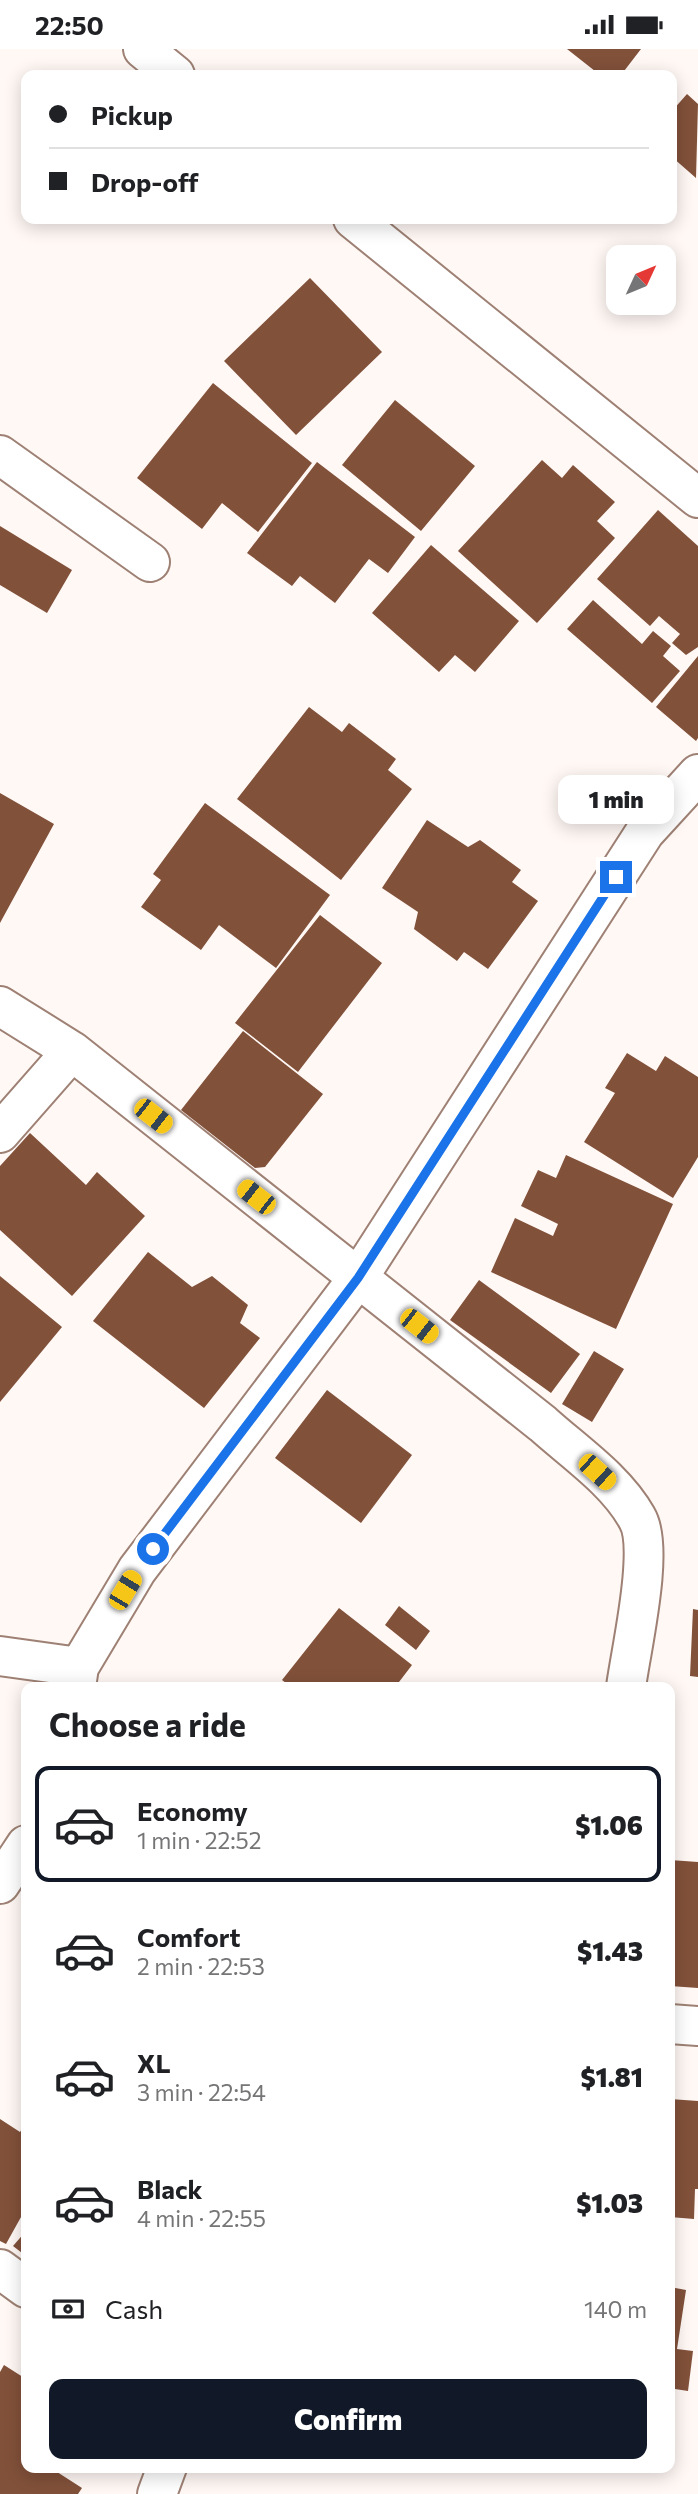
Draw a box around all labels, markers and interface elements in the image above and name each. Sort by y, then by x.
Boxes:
text: 22:50 [35,9,104,40]
text: Pickup [91,99,173,130]
text: Drop-off [91,166,198,197]
north arrow [606,245,676,315]
map controls [606,245,676,315]
callout: 1 min [558,775,674,825]
text: 1 min [588,785,644,813]
route end [600,861,632,893]
car [130,1095,177,1137]
car [233,1176,280,1218]
car [396,1305,443,1347]
car [575,1450,620,1494]
route start [137,1533,169,1565]
car [106,1567,145,1613]
text: Choose a ride [49,1704,246,1744]
icon: car [53,1793,116,1856]
text: Economy [137,1795,248,1826]
text: $1.06 [575,1809,643,1840]
text: 1 min · 22:52 [137,1826,262,1854]
icon: car [53,1919,116,1982]
text: Comfort [137,1921,240,1952]
text: $1.43 [577,1935,643,1966]
text: 2 min · 22:53 [137,1952,265,1980]
icon: car [53,2045,116,2108]
text: XL [137,2047,171,2078]
text: $1.81 [580,2061,643,2092]
text: 3 min · 22:54 [137,2078,266,2106]
icon: car [53,2171,116,2234]
text: Black [137,2173,203,2204]
text: $1.03 [576,2187,643,2218]
text: 4 min · 22:55 [137,2204,266,2232]
icon: cash [49,2290,87,2328]
text: Cash [105,2293,163,2324]
text: 140 m [584,2295,647,2323]
button: Confirm [49,2379,647,2459]

